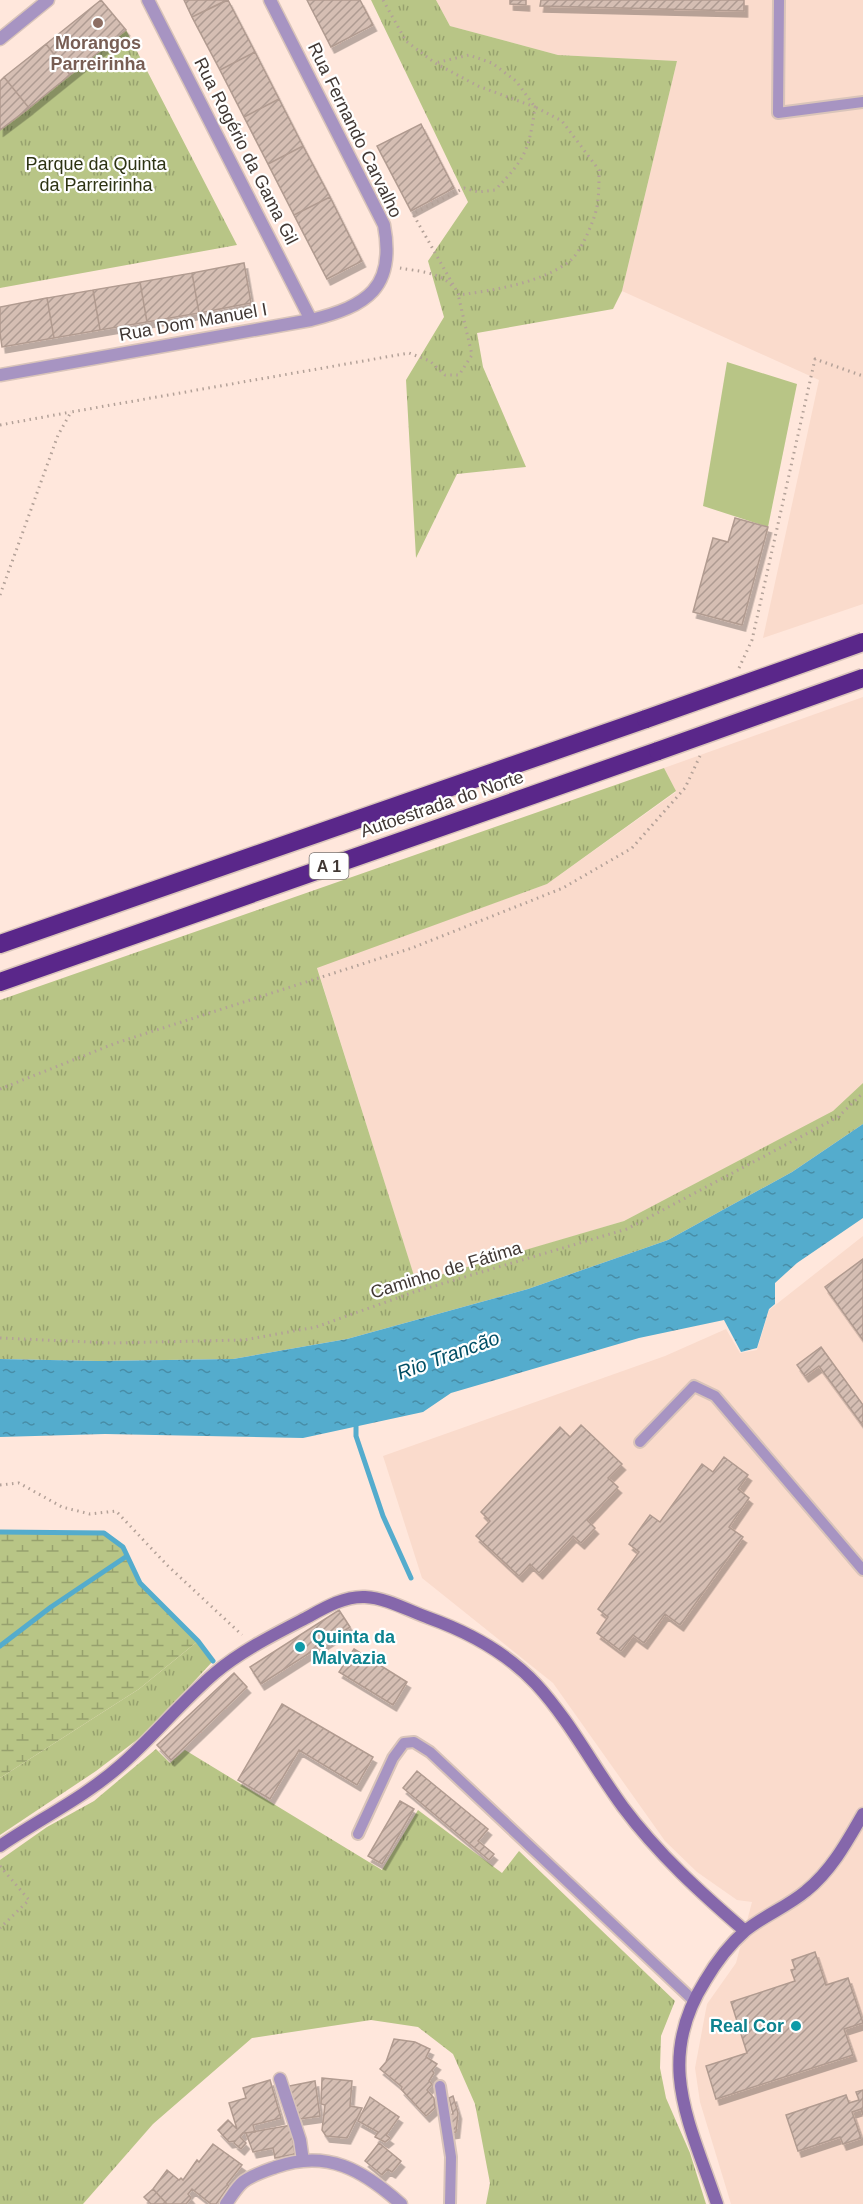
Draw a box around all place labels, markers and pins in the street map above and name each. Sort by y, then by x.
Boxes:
marker: Morangos Parreirinha [91,16,105,30]
place label: Morangos Parreirinha [50,33,147,74]
place label: Quinta da Malvazia [312,1627,396,1668]
marker: Quinta da Malvazia [293,1640,307,1654]
place label: Real Cor [710,2016,784,2036]
marker: Real Cor [789,2019,803,2033]

